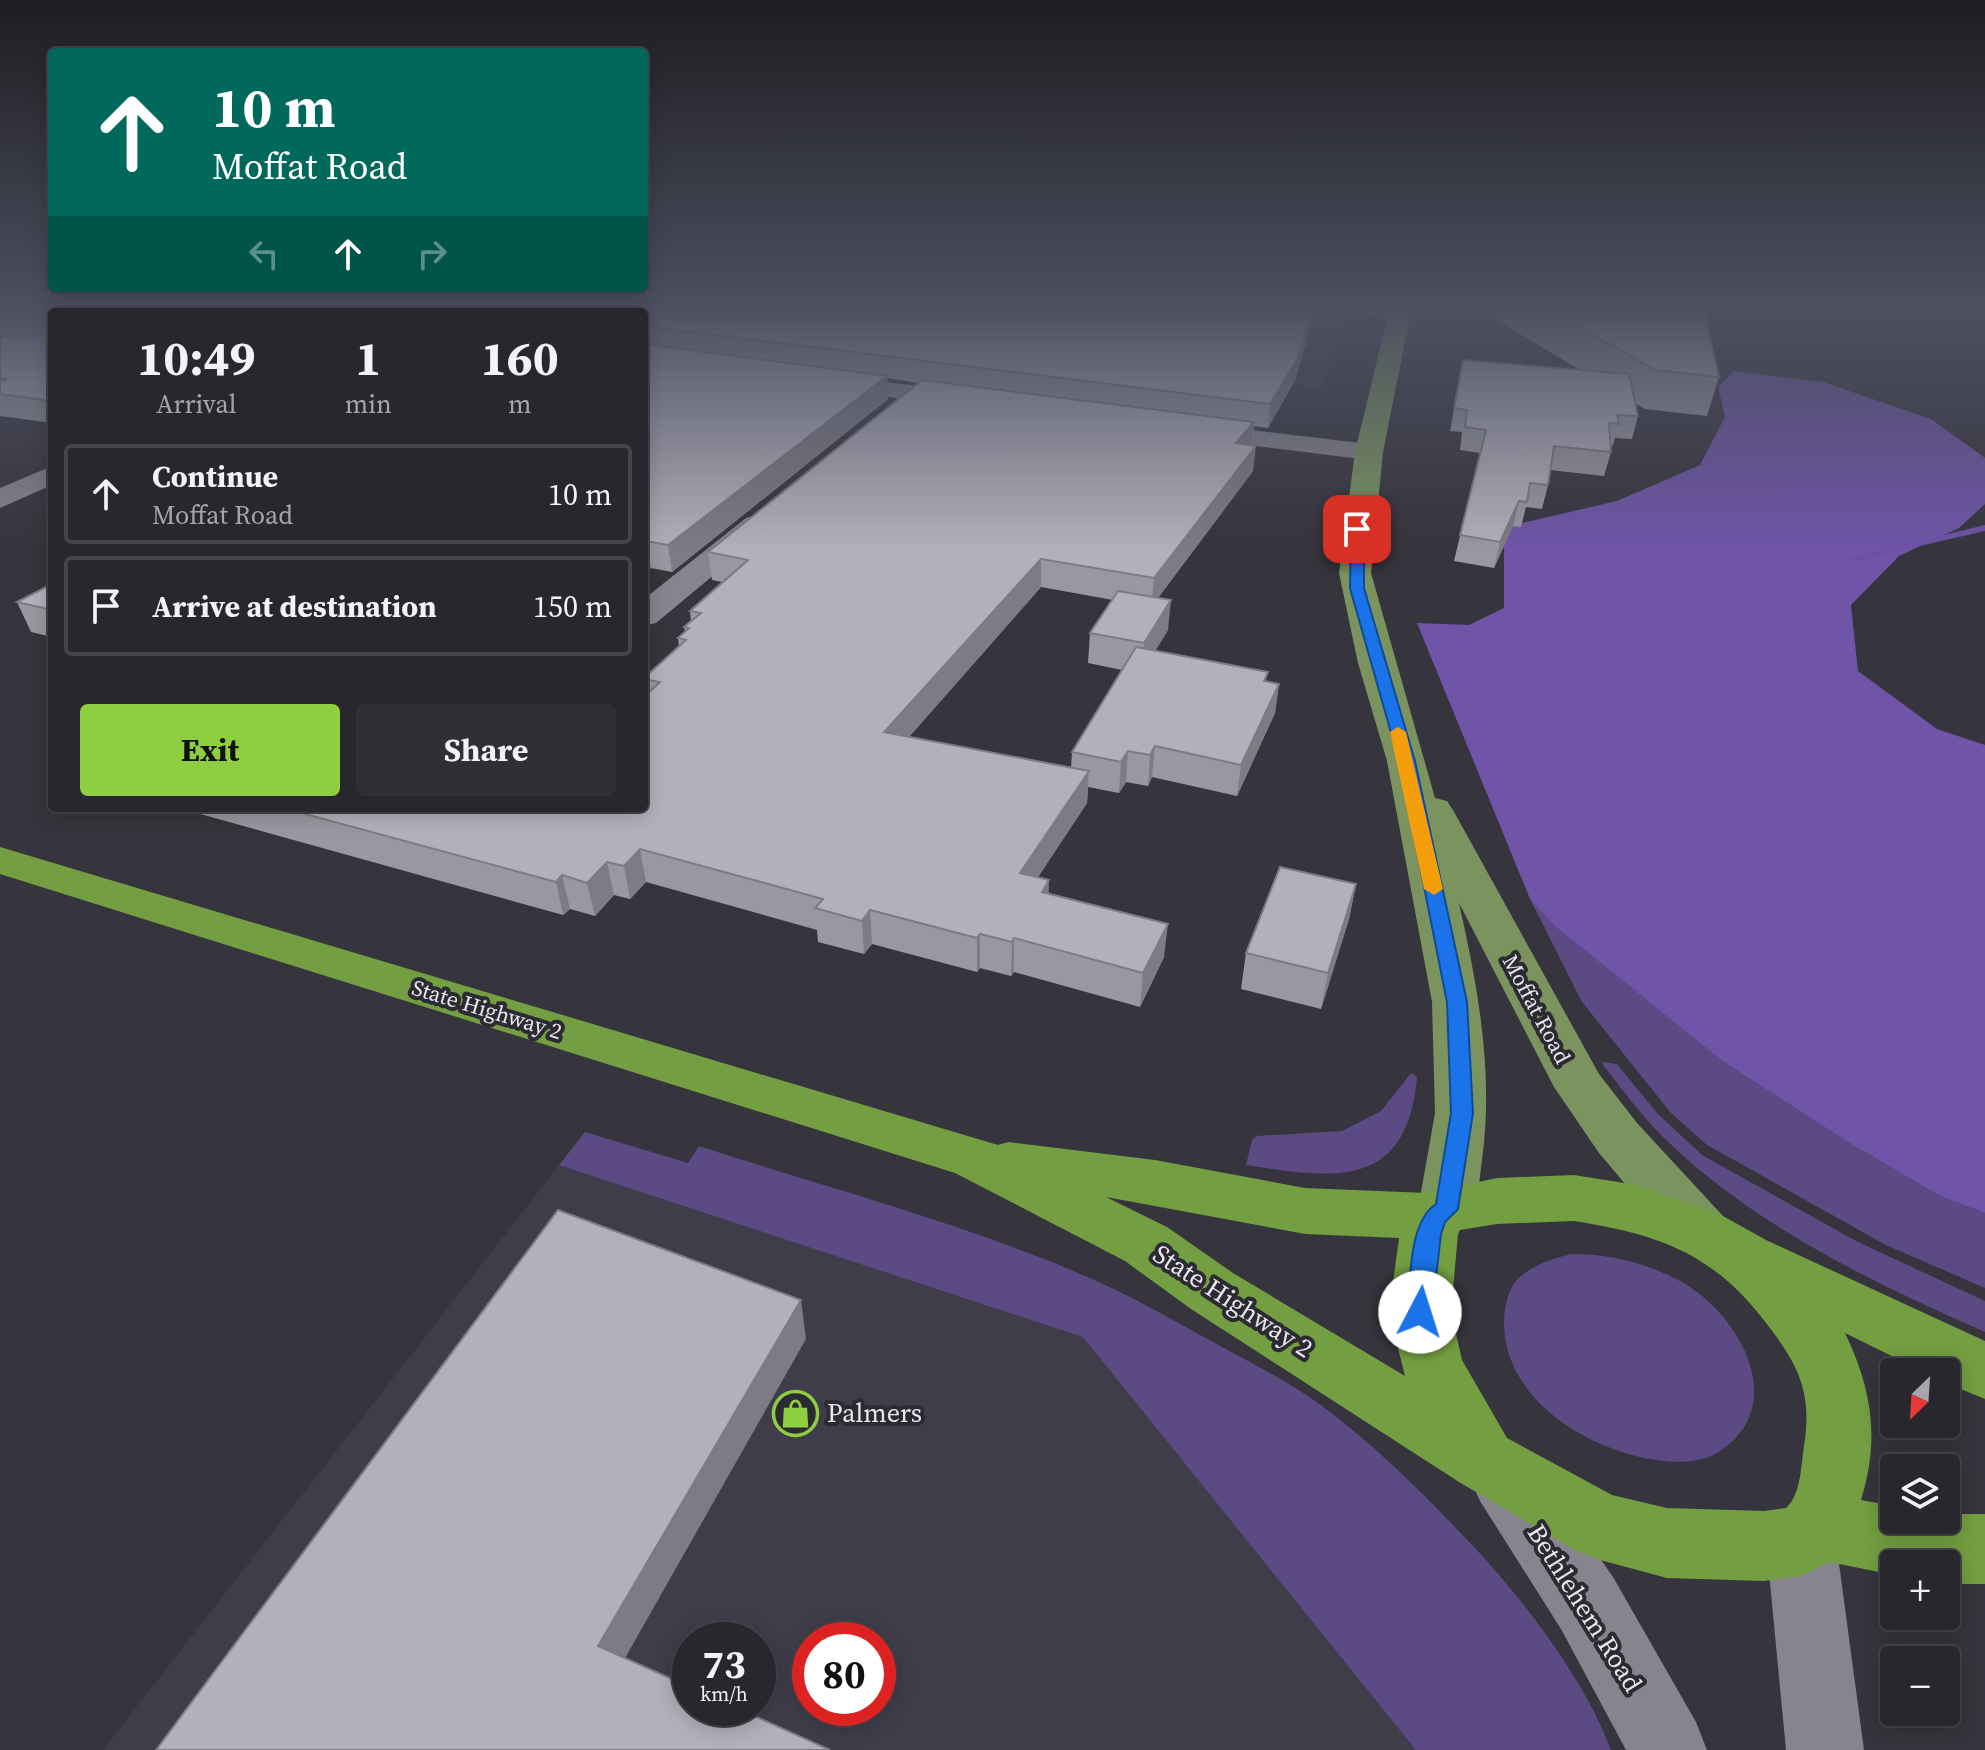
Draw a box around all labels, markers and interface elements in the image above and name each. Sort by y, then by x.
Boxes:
text: 10 m [212,69,335,146]
icon: ahead [80,80,184,184]
text: Moffat Road [212,142,407,191]
icon: left [242,232,286,276]
icon: ahead [326,232,370,276]
icon: right [410,232,454,276]
text: 10:49 [137,325,256,391]
text: 1 [355,325,381,391]
text: 160 [481,325,559,391]
text: Arrival [156,386,237,422]
text: min [345,386,392,422]
text: m [508,386,532,422]
text: Continue [152,456,278,497]
icon: ahead [84,472,128,516]
text: 10 m [548,474,612,515]
pin [1323,495,1391,563]
text: Moffat Road [152,497,293,533]
icon: arrive [1335,507,1379,551]
icon: arrive [84,584,128,628]
text: Arrive at destination [152,586,437,627]
text: 150 m [533,586,612,627]
button: Exit [80,704,340,796]
button: Share [356,704,616,796]
street label: Moffat Road [1496,949,1578,1069]
street label: State Highway 2 [408,972,566,1046]
street label: State Highway 2 [1146,1236,1320,1366]
position arrow [1378,1270,1462,1354]
north arrow [1880,1358,1960,1438]
map controls [1880,1358,1960,1726]
shop icon: Palmers [772,1389,820,1437]
place label: Palmers [827,1395,922,1431]
button: layers [1880,1454,1960,1534]
street label: Bethlehem Road [1519,1517,1651,1699]
button: + [1880,1550,1960,1630]
speed limit sign: 80 [792,1622,896,1726]
text: 73 [702,1637,746,1691]
button: − [1880,1646,1960,1726]
text: km/h [700,1680,748,1708]

